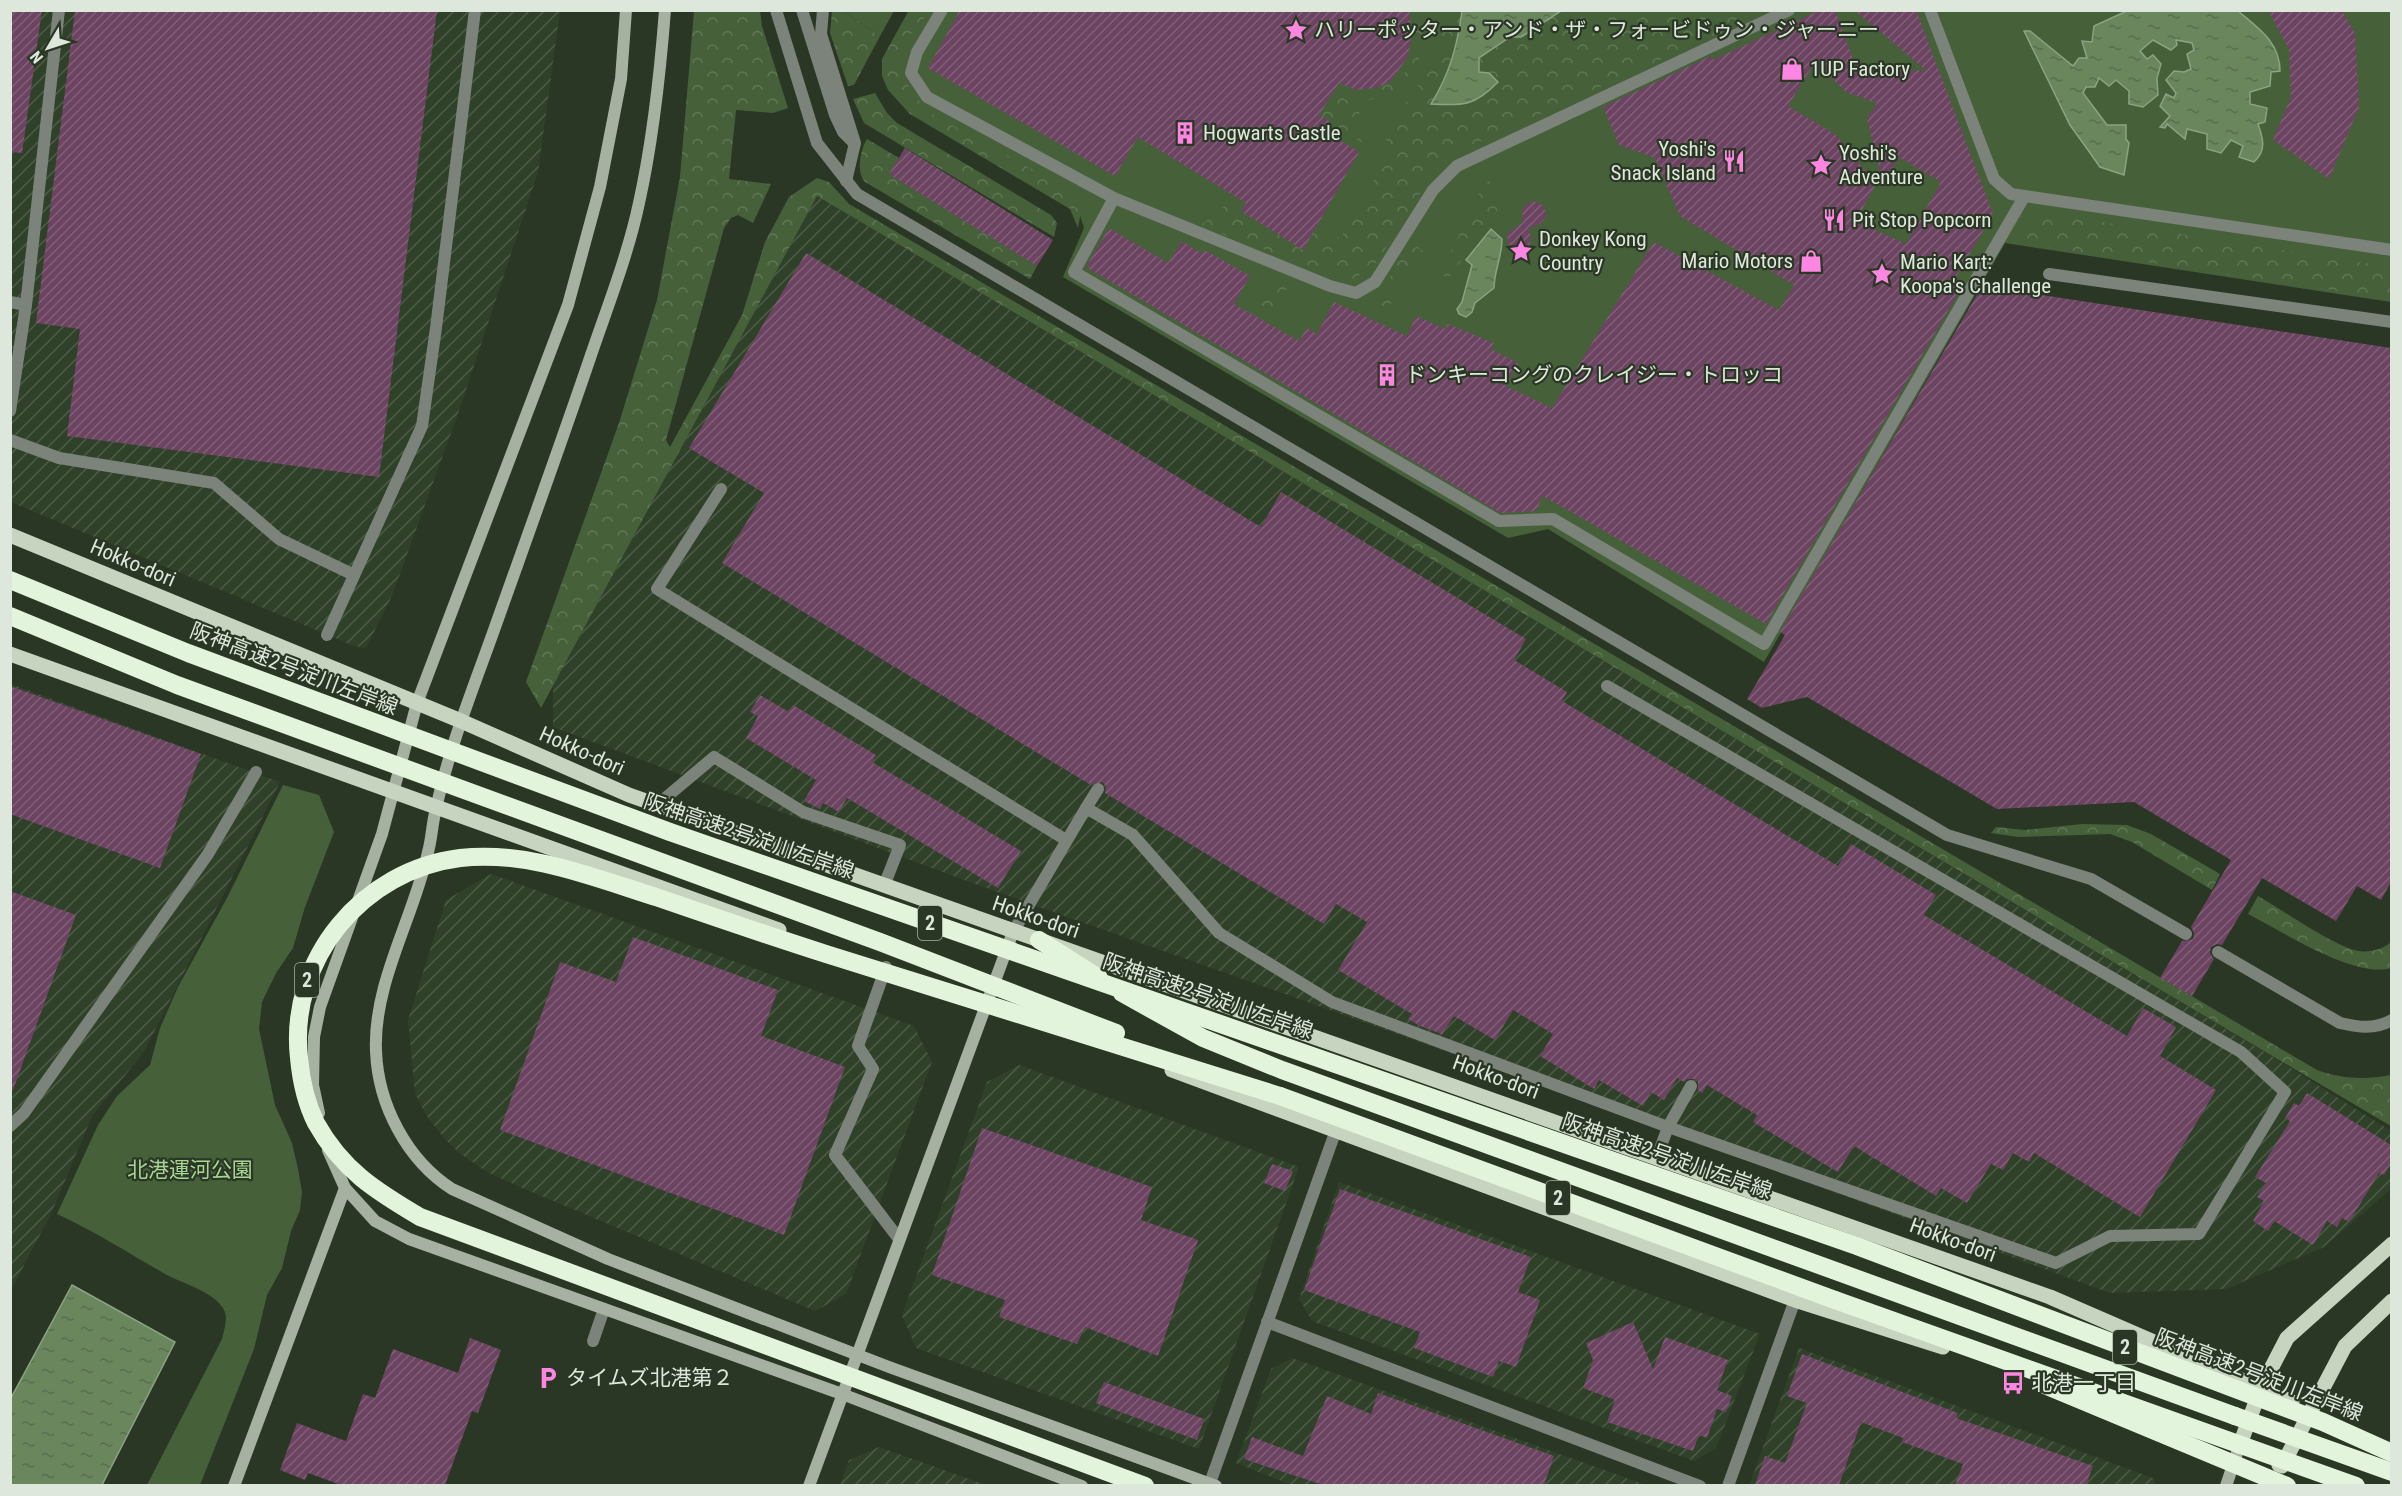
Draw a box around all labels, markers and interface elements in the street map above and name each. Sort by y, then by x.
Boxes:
place icon: ハリーポッター・アンド・ザ・フォービドゥン・ジャーニー [1283,17,1309,43]
north arrow [18,18,78,78]
place label: ハリーポッター・アンド・ザ・フォービドゥン・ジャーニー [1314,18,1879,42]
text: N [26,47,47,67]
shop icon: 1UP Factory [1779,56,1805,82]
place label: 1UP Factory [1810,57,1910,81]
building icon: Hogwarts Castle [1172,120,1198,146]
place label: Hogwarts Castle [1203,121,1341,145]
place label: Yoshi's Snack Island [1611,137,1716,185]
place label: Yoshi's Adventure [1839,141,1923,189]
restaurant icon: Yoshi's Snack Island [1721,148,1747,174]
place icon: Yoshi's Adventure [1808,152,1834,178]
restaurant icon: Pit Stop Popcorn [1821,207,1847,233]
place label: Pit Stop Popcorn [1852,208,1991,232]
place label: Donkey Kong Country [1539,227,1646,275]
place icon: Donkey Kong Country [1508,238,1534,264]
shop icon: Mario Motors [1798,248,1824,274]
place label: Mario Motors [1682,249,1793,273]
place label: Mario Kart: Koopa's Challenge [1900,250,2051,298]
place icon: Mario Kart: Koopa's Challenge [1869,261,1895,287]
building icon: ドンキーコングのクレイジー・トロッコ [1374,362,1400,388]
place label: ドンキーコングのクレイジー・トロッコ [1405,363,1783,387]
street label: Hokko-dori [87,534,179,592]
street label: 阪神高速2号淀川左岸線 [187,618,401,720]
street label: Hokko-dori [536,722,628,780]
street label: 阪神高速2号淀川左岸線 [641,789,857,883]
street label: Hokko-dori [989,891,1083,943]
road number: 2 [918,906,942,940]
street label: 阪神高速2号淀川左岸線 [1100,949,1316,1043]
road number: 2 [295,963,319,997]
street label: Hokko-dori [1449,1050,1543,1104]
street label: 阪神高速2号淀川左岸線 [1559,1108,1775,1204]
park label: 北港運河公園 [127,1158,253,1182]
road number: 2 [1546,1181,1570,1215]
street label: Hokko-dori [1906,1213,2000,1267]
street label: 阪神高速2号淀川左岸線 [2152,1324,2366,1426]
road number: 2 [2113,1330,2137,1364]
parking icon: タイムズ北港第２ [535,1365,561,1391]
place label: タイムズ北港第２ [566,1366,734,1390]
bus stop icon: 北港一丁目 [2000,1370,2026,1396]
place label: 北港一丁目 [2031,1371,2136,1395]

